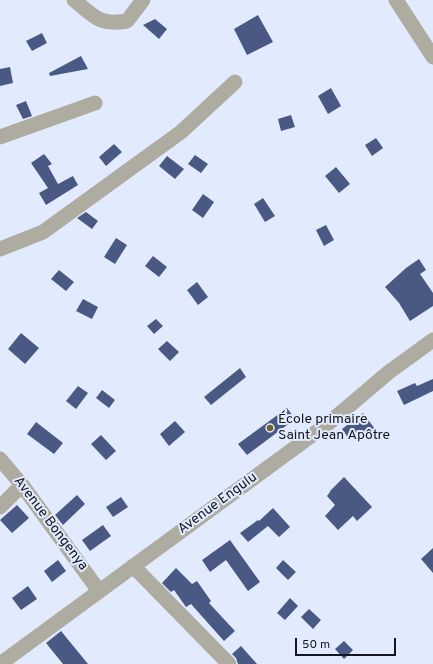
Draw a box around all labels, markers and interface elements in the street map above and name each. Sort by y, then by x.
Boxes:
place label: École primaire Saint Jean Apôtre [278,412,390,444]
marker: École primaire Saint Jean Apôtre [265,423,275,433]
street label: Avenue Engulu [175,470,261,538]
street label: Avenue Bongenya [9,474,91,574]
scale bar [297,630,398,656]
text: 50 m [302,637,330,653]

